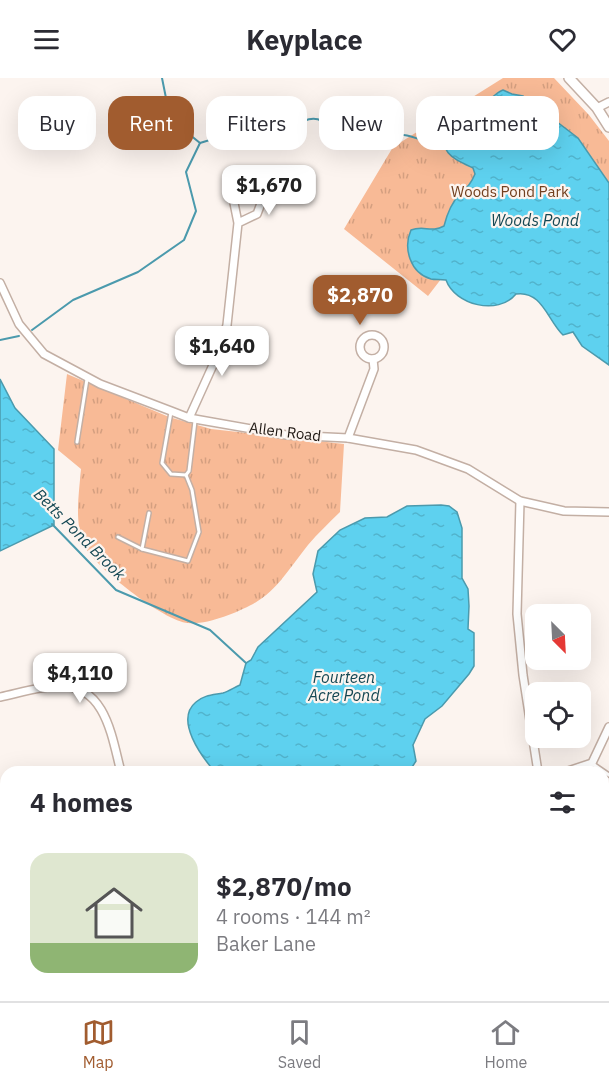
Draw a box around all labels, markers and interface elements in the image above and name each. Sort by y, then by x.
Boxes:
text: Keyplace [246,22,363,57]
icon: menu [30,23,63,56]
icon: heart [546,23,579,56]
chip: Buy [18,96,96,150]
chip: Rent [108,96,194,150]
chip: Filters [206,96,307,150]
chip: New [319,96,404,150]
chip: Apartment [416,96,559,150]
pin: $1,670 [220,165,318,216]
text: $1,670 [236,171,302,198]
park label: Woods Pond Park [451,182,569,201]
water label: Woods Pond [491,210,580,230]
pin: $2,870 [311,275,409,326]
text: $2,870 [327,281,393,308]
pin: $1,640 [173,326,271,377]
text: $1,640 [189,332,255,359]
street label: Allen Road [248,418,322,445]
water label: Betts Pond Brook [30,484,130,584]
north arrow [525,604,591,670]
map controls [525,604,591,748]
pin: $4,110 [31,653,129,704]
text: $4,110 [47,659,113,686]
water label: Fourteen Acre Pond [307,667,380,705]
button: locate [525,682,591,748]
text: 4 homes [30,785,133,819]
icon: filters [546,786,579,819]
text: $2,870/mo [216,869,352,903]
icon: home [78,877,150,949]
text: 4 rooms · 144 m² [216,903,371,930]
text: Baker Lane [216,930,316,957]
tab: Map [82,1016,115,1072]
tab: Saved [278,1016,321,1072]
tab: Home [484,1016,527,1072]

